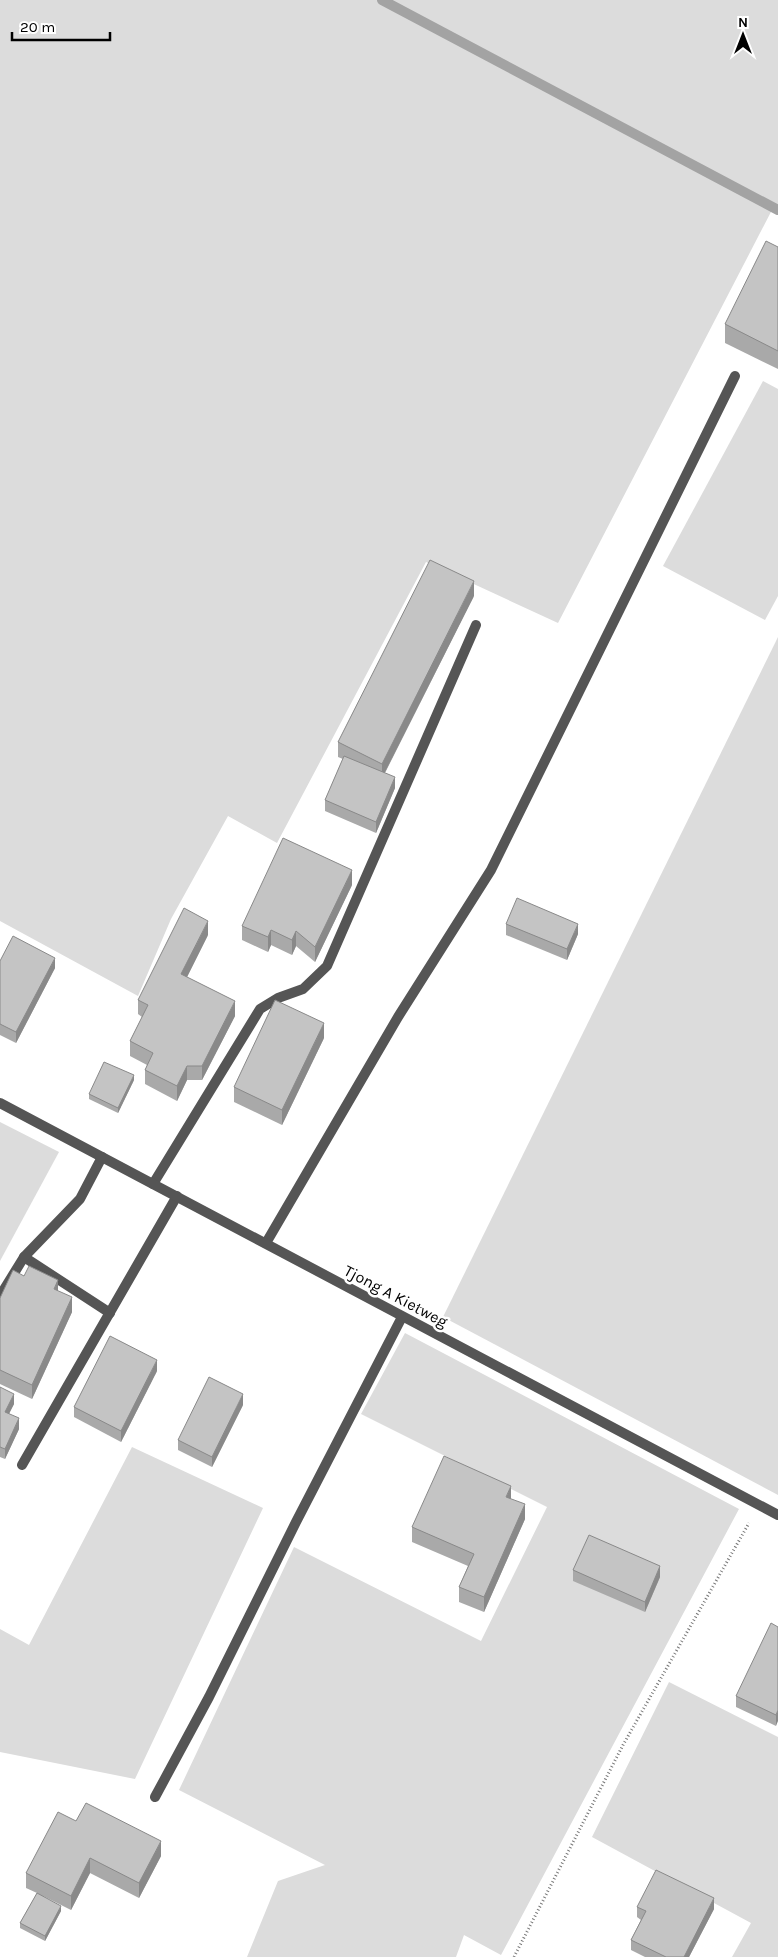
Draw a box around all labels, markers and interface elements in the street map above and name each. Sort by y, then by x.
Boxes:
scale bar [12,10,110,42]
north arrow [718,10,768,60]
text: N [738,14,748,31]
text: 20 m [20,18,55,36]
street label: Tjong A Kietweg [341,1261,451,1331]

